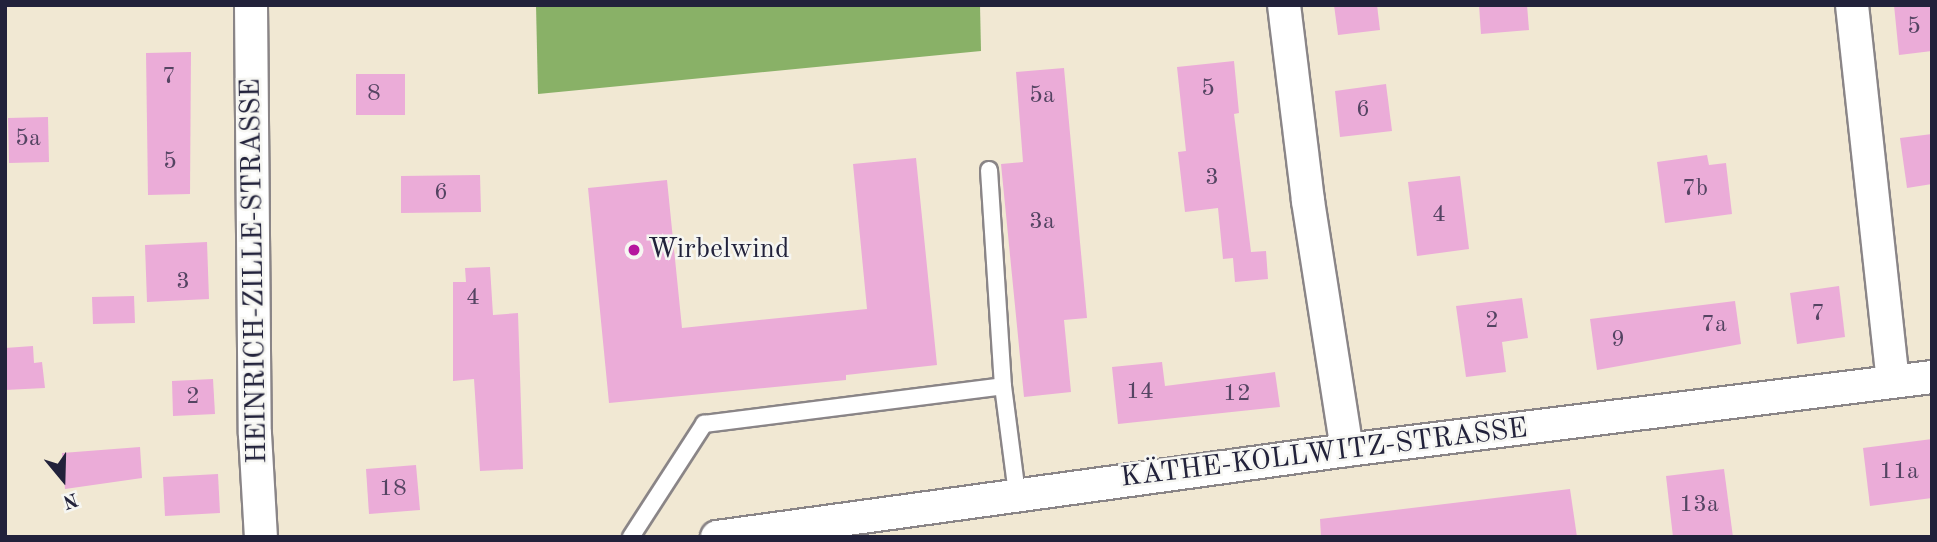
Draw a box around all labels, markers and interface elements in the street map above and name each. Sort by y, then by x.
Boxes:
house number: 5 [1907,14,1921,42]
house number: 7 [162,64,176,92]
house number: 5 [1201,76,1215,104]
street label: HEINRICH-ZILLE-STRASSE [235,78,275,464]
house number: 8 [367,81,381,109]
house number: 5a [1029,83,1055,111]
house number: 6 [1356,97,1370,125]
house number: 5a [15,126,41,154]
house number: 5 [163,149,177,177]
house number: 3 [1205,165,1219,193]
house number: 7b [1682,176,1708,204]
house number: 6 [434,180,448,208]
house number: 4 [1432,202,1446,230]
house number: 3a [1029,209,1055,237]
place label: Wirbelwind [648,233,790,267]
marker: Wirbelwind [626,242,642,258]
house number: 3 [176,269,190,297]
house number: 4 [466,285,480,313]
house number: 7 [1811,301,1825,329]
house number: 2 [1485,308,1499,336]
house number: 7a [1701,312,1727,340]
house number: 9 [1611,327,1625,355]
house number: 14 [1126,379,1154,407]
house number: 12 [1223,381,1251,409]
house number: 2 [186,384,200,412]
street label: KÄTHE-KOLLWITZ-STRASSE [1119,412,1529,496]
north arrow [28,444,98,514]
house number: 11a [1879,459,1919,487]
house number: 18 [379,476,407,504]
text: N [60,488,80,511]
house number: 13a [1679,492,1719,520]

